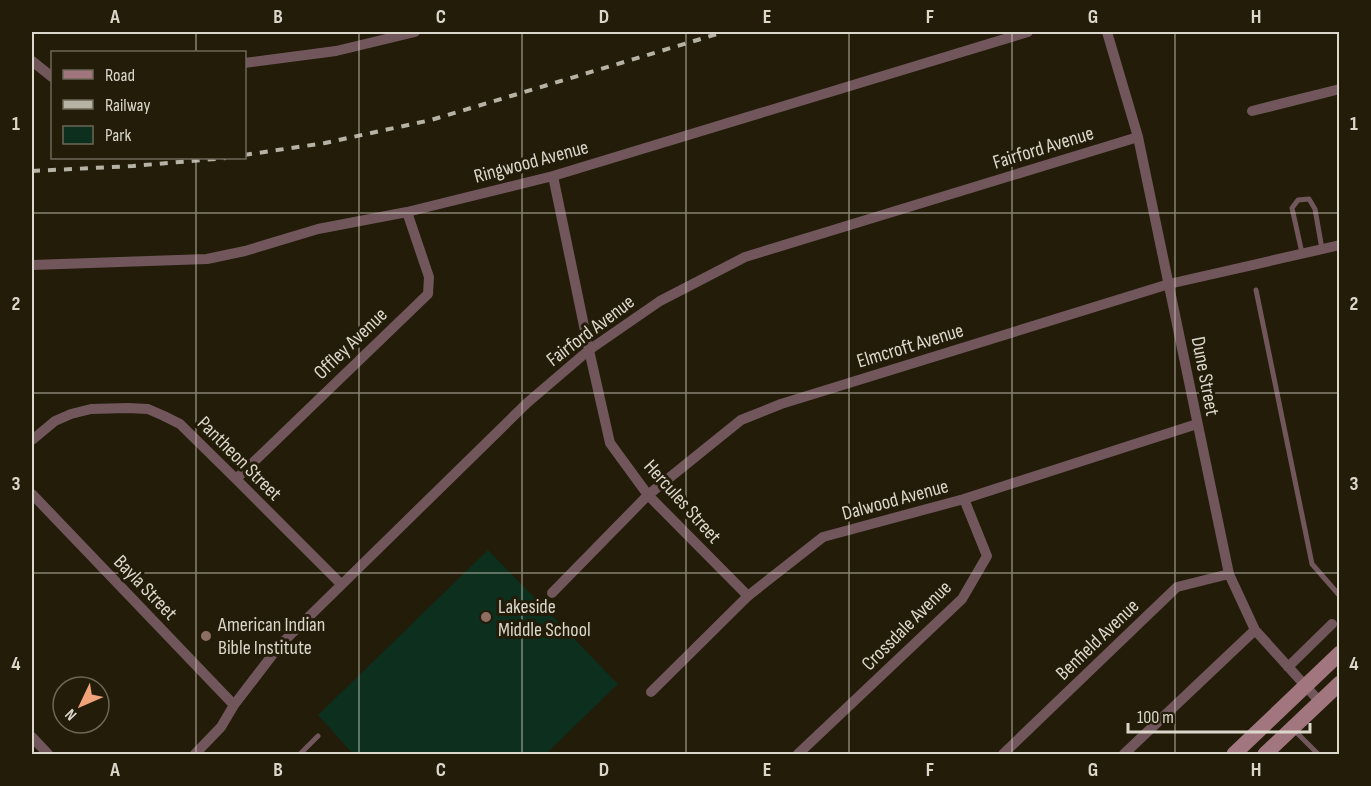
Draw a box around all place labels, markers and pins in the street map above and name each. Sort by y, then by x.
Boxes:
place label: Lakeside Middle School [498,595,591,642]
marker: Lakeside Middle School [479,610,493,624]
place label: American Indian Bible Institute [217,613,325,660]
marker: American Indian Bible Institute [199,629,213,643]

